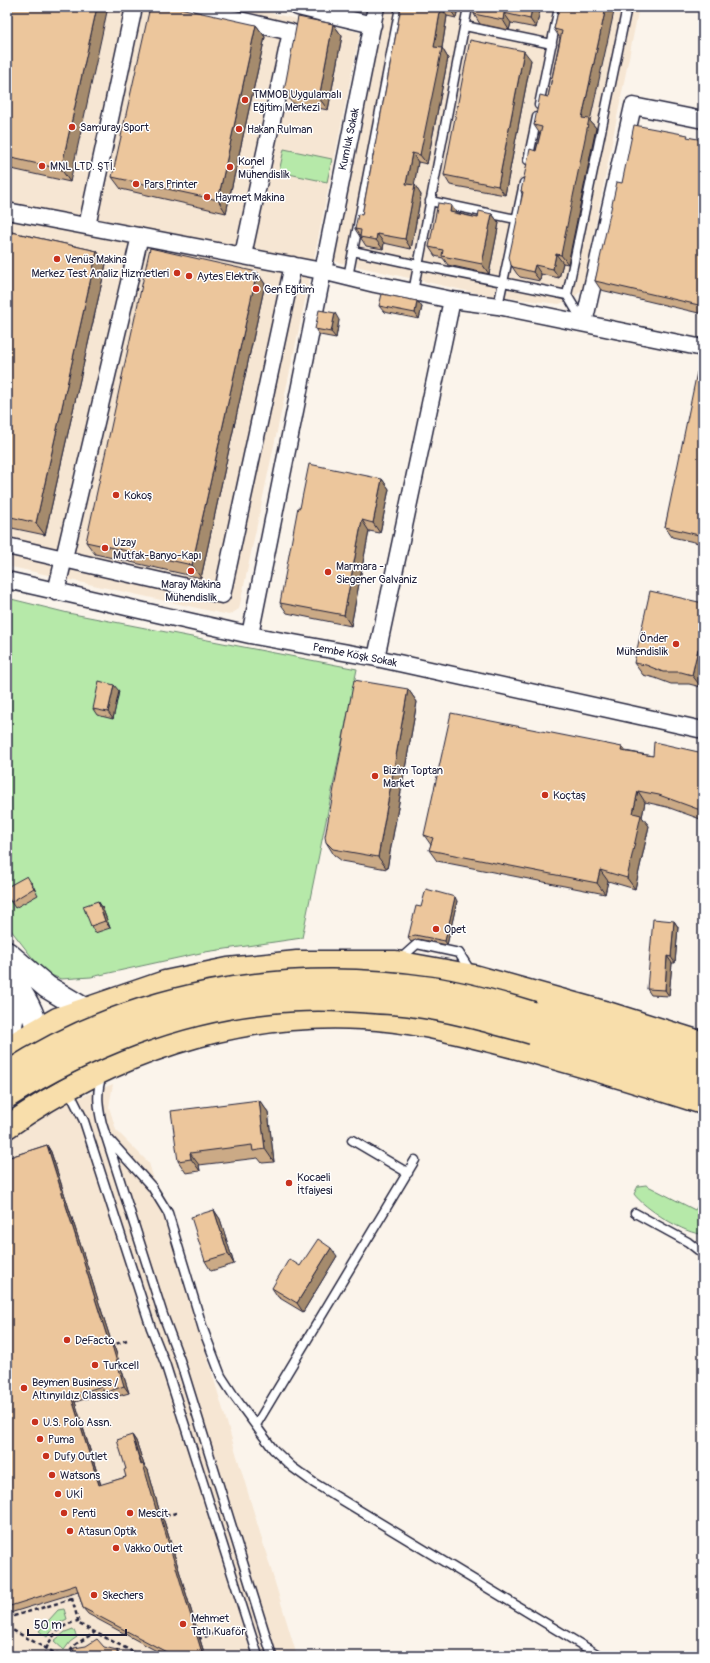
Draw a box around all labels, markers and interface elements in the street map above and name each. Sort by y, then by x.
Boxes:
place label: TMMOB Uygulamalı Eğitim Merkezi [253,88,342,114]
marker: TMMOB Uygulamalı Eğitim Merkezi [240,95,250,105]
street label: Kumluk Sokak [336,106,362,171]
place label: Samuray Sport [80,121,149,134]
marker: Samuray Sport [67,122,77,132]
place label: Hakan Rulman [247,123,312,136]
marker: Hakan Rulman [234,124,244,134]
place label: Konel Mühendislik [238,155,290,181]
place label: MNL LTD. ŞTİ. [50,160,115,173]
marker: MNL LTD. ŞTİ. [37,161,47,171]
marker: Konel Mühendislik [225,162,235,172]
place label: Pars Printer [144,178,198,191]
marker: Pars Printer [131,179,141,189]
place label: Haymet Makina [215,191,285,204]
marker: Haymet Makina [202,192,212,202]
place label: Venüs Makina [65,253,127,266]
marker: Venüs Makina [52,254,62,264]
place label: Merkez Test Analiz Hizmetleri [32,267,169,280]
marker: Merkez Test Analiz Hizmetleri [172,268,182,278]
place label: Aytes Elektrik [197,270,259,283]
marker: Aytes Elektrik [184,271,194,281]
place label: Gen Eğitim [264,283,315,296]
marker: Gen Eğitim [251,284,261,294]
place label: Kokoş [124,489,152,502]
marker: Kokoş [111,490,121,500]
place label: Uzay Mutfak-Banyo-Kapı [113,536,202,562]
marker: Uzay Mutfak-Banyo-Kapı [100,543,110,553]
place label: Marmara - Siegener Galvaniz [336,560,417,586]
marker: Maray Makina Mühendislik [186,566,196,576]
marker: Marmara - Siegener Galvaniz [323,567,333,577]
place label: Maray Makina Mühendislik [161,578,221,604]
place label: Önder Mühendislik [616,632,668,658]
marker: Önder Mühendislik [671,639,681,649]
street label: Pembe Köşk Sokak [312,640,399,670]
place label: Bizim Toptan Market [383,764,443,790]
marker: Bizim Toptan Market [370,771,380,781]
place label: Koçtaş [553,789,586,802]
marker: Koçtaş [540,790,550,800]
place label: Opet [444,923,467,936]
marker: Opet [431,924,441,934]
place label: Kocaeli İtfaiyesi [297,1171,333,1197]
marker: Kocaeli İtfaiyesi [284,1178,294,1188]
place label: DeFacto [75,1334,114,1347]
marker: DeFacto [62,1335,72,1345]
place label: Turkcell [103,1359,139,1372]
marker: Turkcell [90,1360,100,1370]
place label: Beymen Business / Altınyıldız Classics [32,1376,119,1402]
marker: Beymen Business / Altınyıldız Classics [19,1383,29,1393]
place label: U.S. Polo Assn. [43,1416,112,1429]
marker: U.S. Polo Assn. [30,1417,40,1427]
place label: Puma [48,1433,74,1446]
marker: Puma [35,1434,45,1444]
place label: Dufy Outlet [54,1450,108,1463]
marker: Dufy Outlet [41,1451,51,1461]
place label: Watsons [60,1469,100,1482]
marker: Watsons [47,1470,57,1480]
place label: UKİ [66,1488,83,1501]
marker: UKİ [53,1489,63,1499]
place label: Penti [72,1507,96,1520]
place label: Mescit [138,1507,169,1520]
marker: Penti [59,1508,69,1518]
marker: Mescit [125,1508,135,1518]
place label: Atasun Optik [78,1525,137,1538]
marker: Atasun Optik [65,1526,75,1536]
place label: Vakko Outlet [124,1542,183,1555]
marker: Vakko Outlet [111,1543,121,1553]
place label: Skechers [102,1589,144,1602]
marker: Skechers [89,1590,99,1600]
scale bar [28,1611,126,1637]
place label: Mehmet Tatlı Kuaför [191,1612,245,1638]
text: 50 m [34,1618,62,1633]
marker: Mehmet Tatlı Kuaför [178,1619,188,1629]

